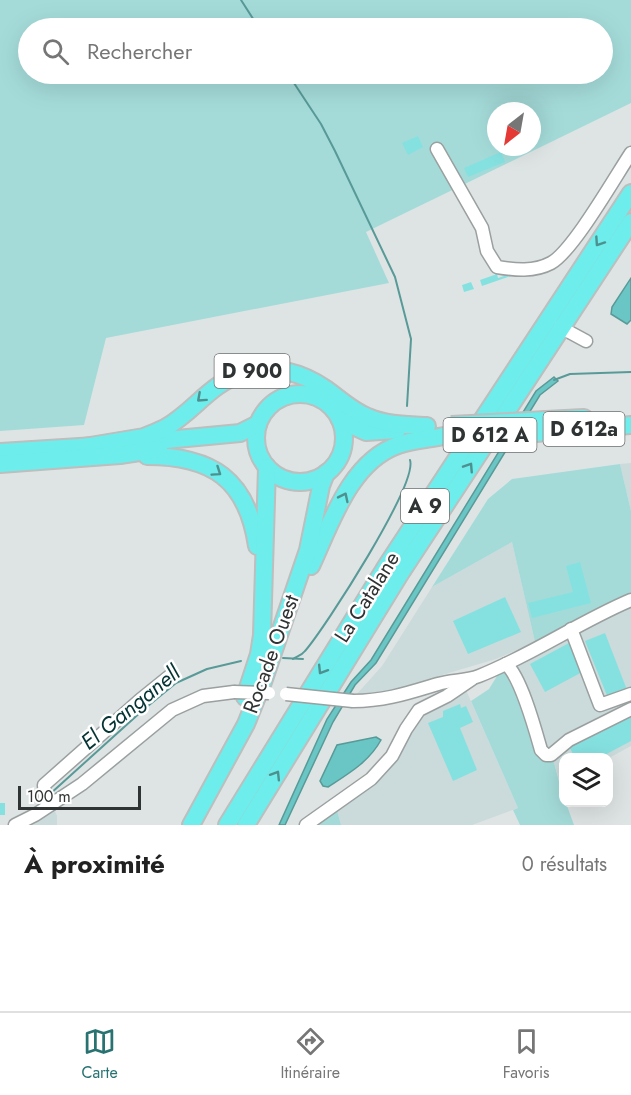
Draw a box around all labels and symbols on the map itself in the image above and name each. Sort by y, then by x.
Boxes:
north arrow [487,102,541,156]
one-way arrow [594,236,606,246]
road number: D 900 [214,354,290,388]
one-way arrow [197,391,208,402]
road number: D 612a [544,412,624,446]
road number: D 612 A [444,418,536,452]
one-way arrow [461,463,472,474]
one-way arrow [210,465,221,476]
road number: A 9 [401,489,449,523]
one-way arrow [337,493,348,504]
street label: La Catalane [327,546,407,648]
street label: Rocade Ouest [236,590,306,718]
water label: El Ganganell [73,656,187,757]
one-way arrow [317,664,329,674]
one-way arrow [269,771,281,781]
scale bar [18,783,141,810]

